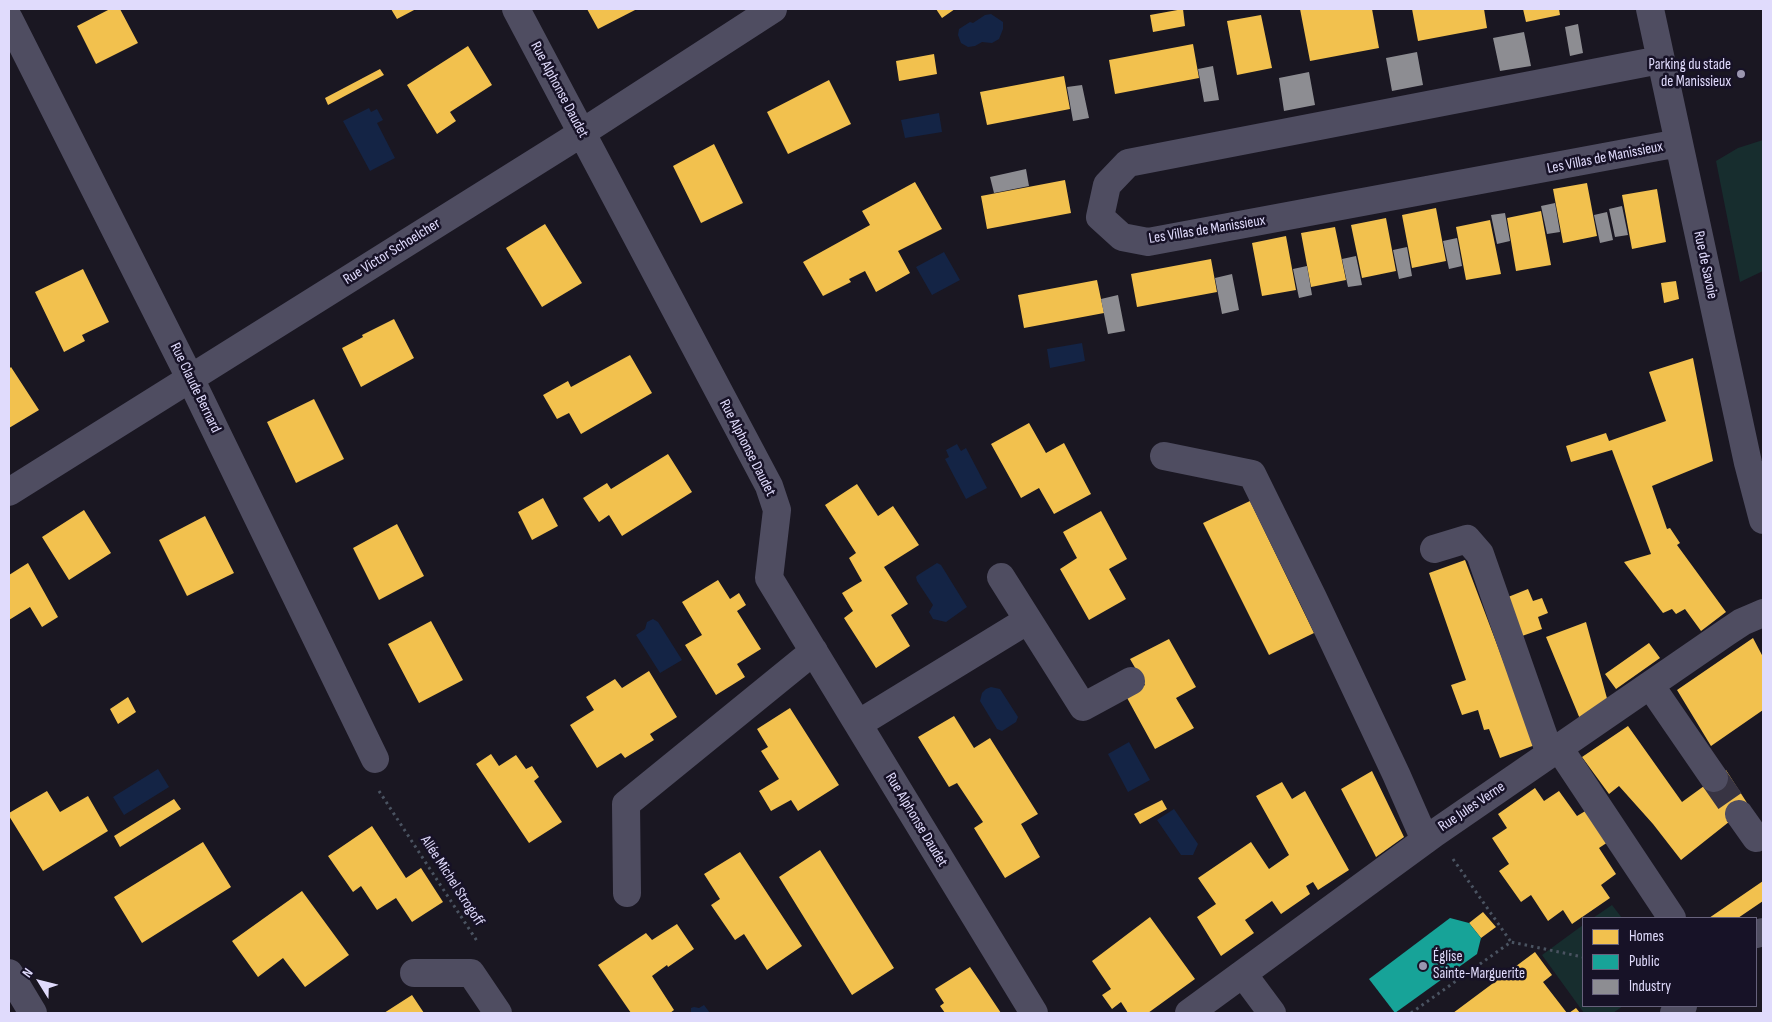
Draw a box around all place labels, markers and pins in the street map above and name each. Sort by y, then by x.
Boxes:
place label: Parking du stade de Manissieux [1649,56,1731,91]
marker: Parking du stade de Manissieux [1735,68,1747,80]
place label: Église Sainte-Marguerite [1433,948,1525,983]
marker: Église Sainte-Marguerite [1417,960,1429,972]

